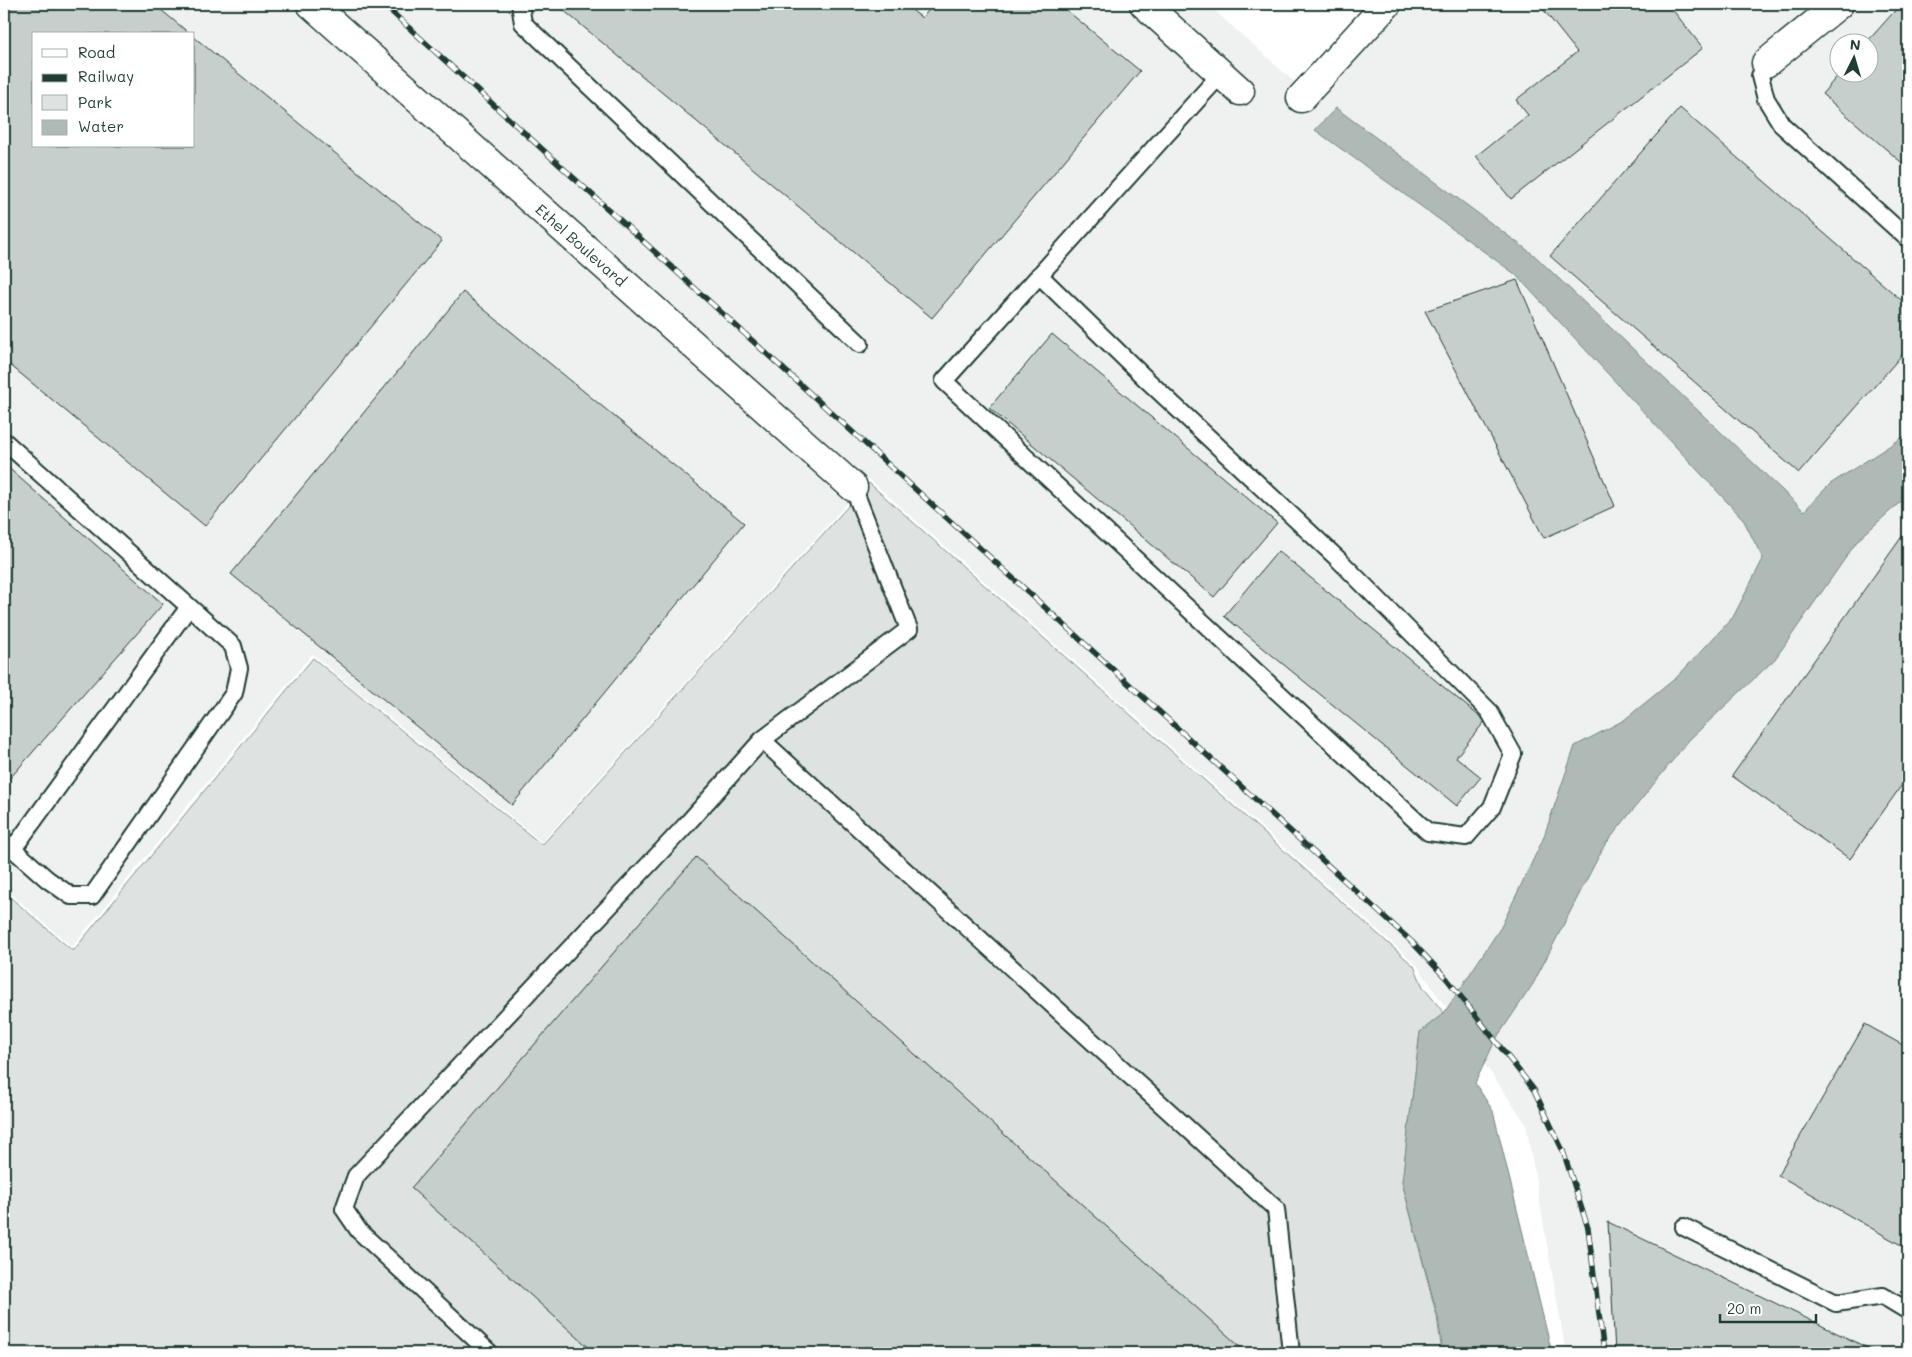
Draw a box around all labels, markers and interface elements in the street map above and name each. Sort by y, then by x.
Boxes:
legend [32,32,195,148]
north arrow [1830,32,1880,82]
text: N [1849,35,1861,54]
text: Road [78,42,115,62]
text: Railway [78,66,134,86]
text: Park [78,92,112,112]
text: Water [78,116,124,136]
street label: Ethel Boulevard [532,199,631,291]
scale bar [1720,1292,1816,1324]
text: 20 m [1727,1298,1761,1318]

